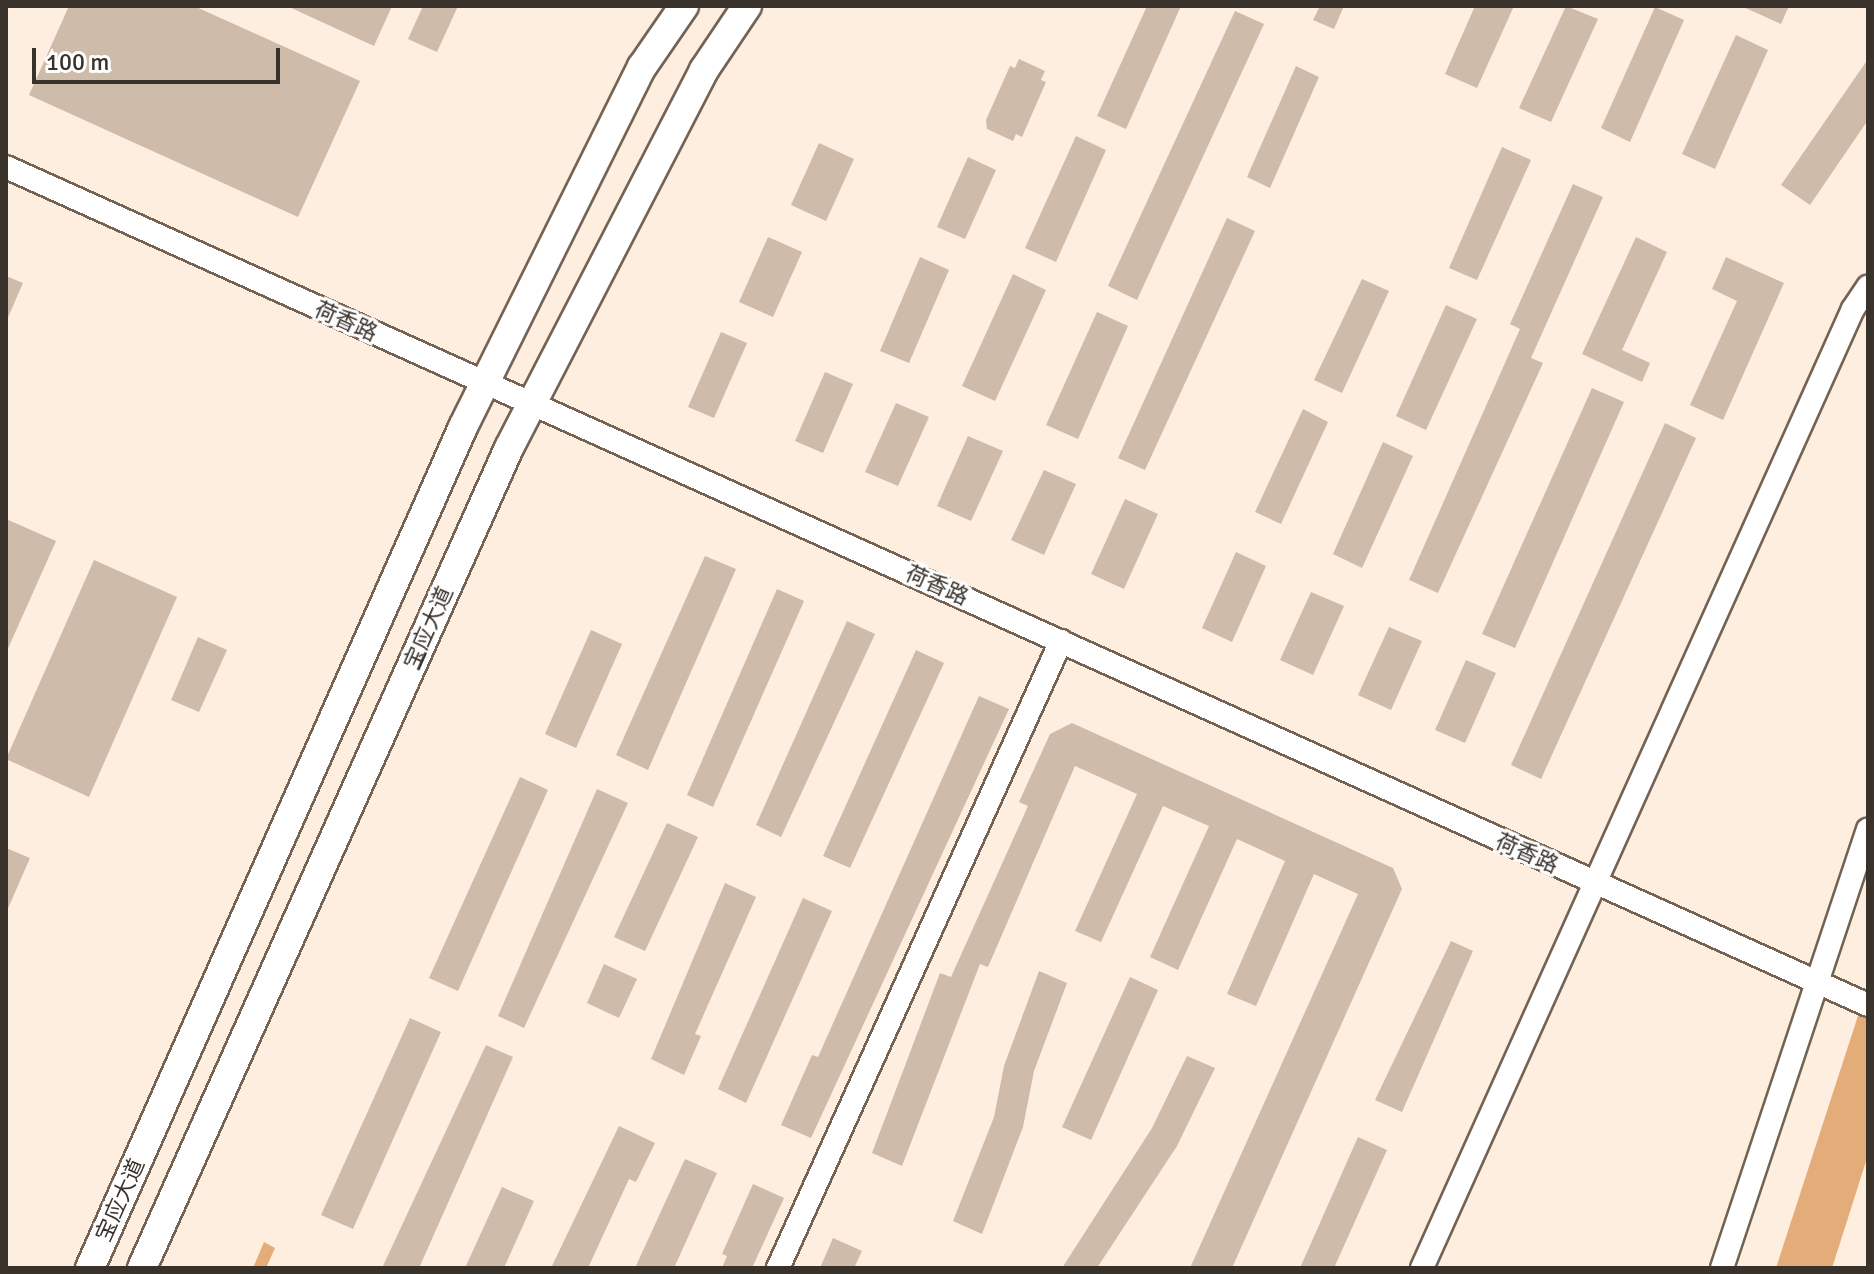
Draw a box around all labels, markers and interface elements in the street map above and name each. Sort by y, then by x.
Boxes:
scale bar [36,32,284,82]
text: 100 m [46,47,109,77]
street label: 荷香路 [310,296,382,346]
street label: 荷香路 [901,560,973,610]
street label: 宝应大道 [398,582,458,674]
street label: 荷香路 [1491,828,1563,878]
street label: 宝应大道 [90,1154,150,1246]

